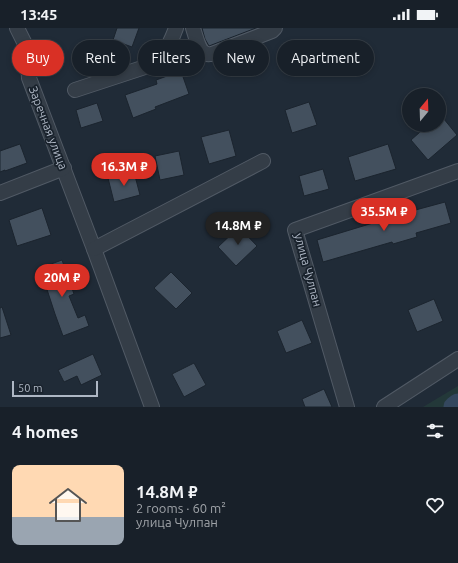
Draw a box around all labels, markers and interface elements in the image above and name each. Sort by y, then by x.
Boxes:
text: 13:45 [20,6,58,23]
chip: Buy [12,40,64,76]
chip: Rent [72,40,130,76]
chip: Filters [138,40,205,76]
chip: New [213,40,269,76]
chip: Apartment [277,40,374,76]
street label: Заречная улица [27,84,70,171]
north arrow [402,88,446,132]
map controls [402,88,446,132]
pin: 16.3M ₽ [87,153,161,187]
text: 16.3M ₽ [100,159,148,173]
pin: 35.5M ₽ [347,198,421,232]
text: 35.5M ₽ [360,204,408,218]
pin: 14.8M ₽ [201,212,275,246]
text: 14.8M ₽ [214,218,262,232]
street label: улица Чулпан [292,232,325,308]
pin: 20M ₽ [34,264,90,298]
text: 20M ₽ [44,270,80,284]
scale bar [12,379,98,398]
text: 50 m [18,382,42,394]
icon: filters [424,420,446,442]
text: 4 homes [12,422,78,441]
icon: home [44,481,92,529]
text: 14.8M ₽ [136,482,198,501]
icon: heart [424,494,446,516]
text: 2 rooms · 60 m² [136,501,226,515]
text: улица Чулпан [136,515,218,529]

